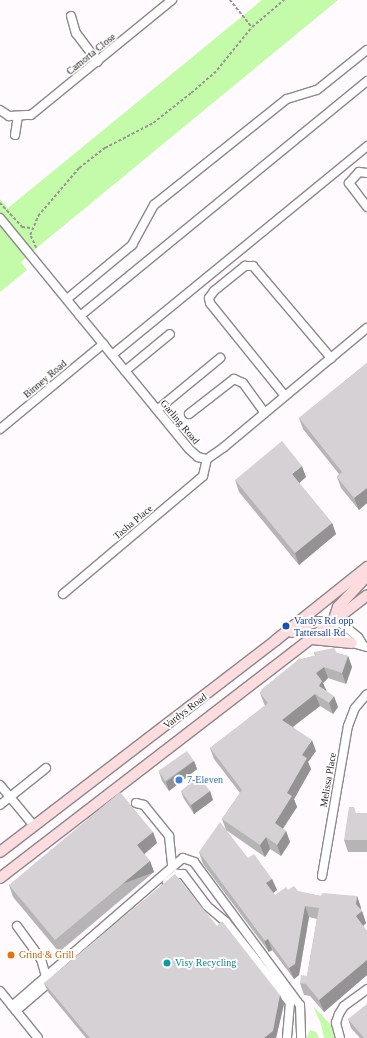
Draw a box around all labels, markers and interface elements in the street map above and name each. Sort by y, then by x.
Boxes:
street label: Camorta Close [64,31,118,77]
street label: Binney Road [21,358,69,400]
street label: Garling Road [158,397,202,447]
street label: Tasha Place [111,502,155,542]
place label: Vardys Rd opp Tattersall Rd [294,614,353,638]
marker: Vardys Rd opp Tattersall Rd [281,621,291,631]
street label: Vardys Road [161,691,209,731]
street label: Melissa Place [317,752,339,808]
place label: 7-Eleven [187,774,223,786]
marker: 7-Eleven [174,775,184,785]
place label: Grind & Grill [19,949,74,961]
marker: Grind & Grill [6,950,16,960]
place label: Visy Recycling [175,957,236,969]
marker: Visy Recycling [162,958,172,968]

